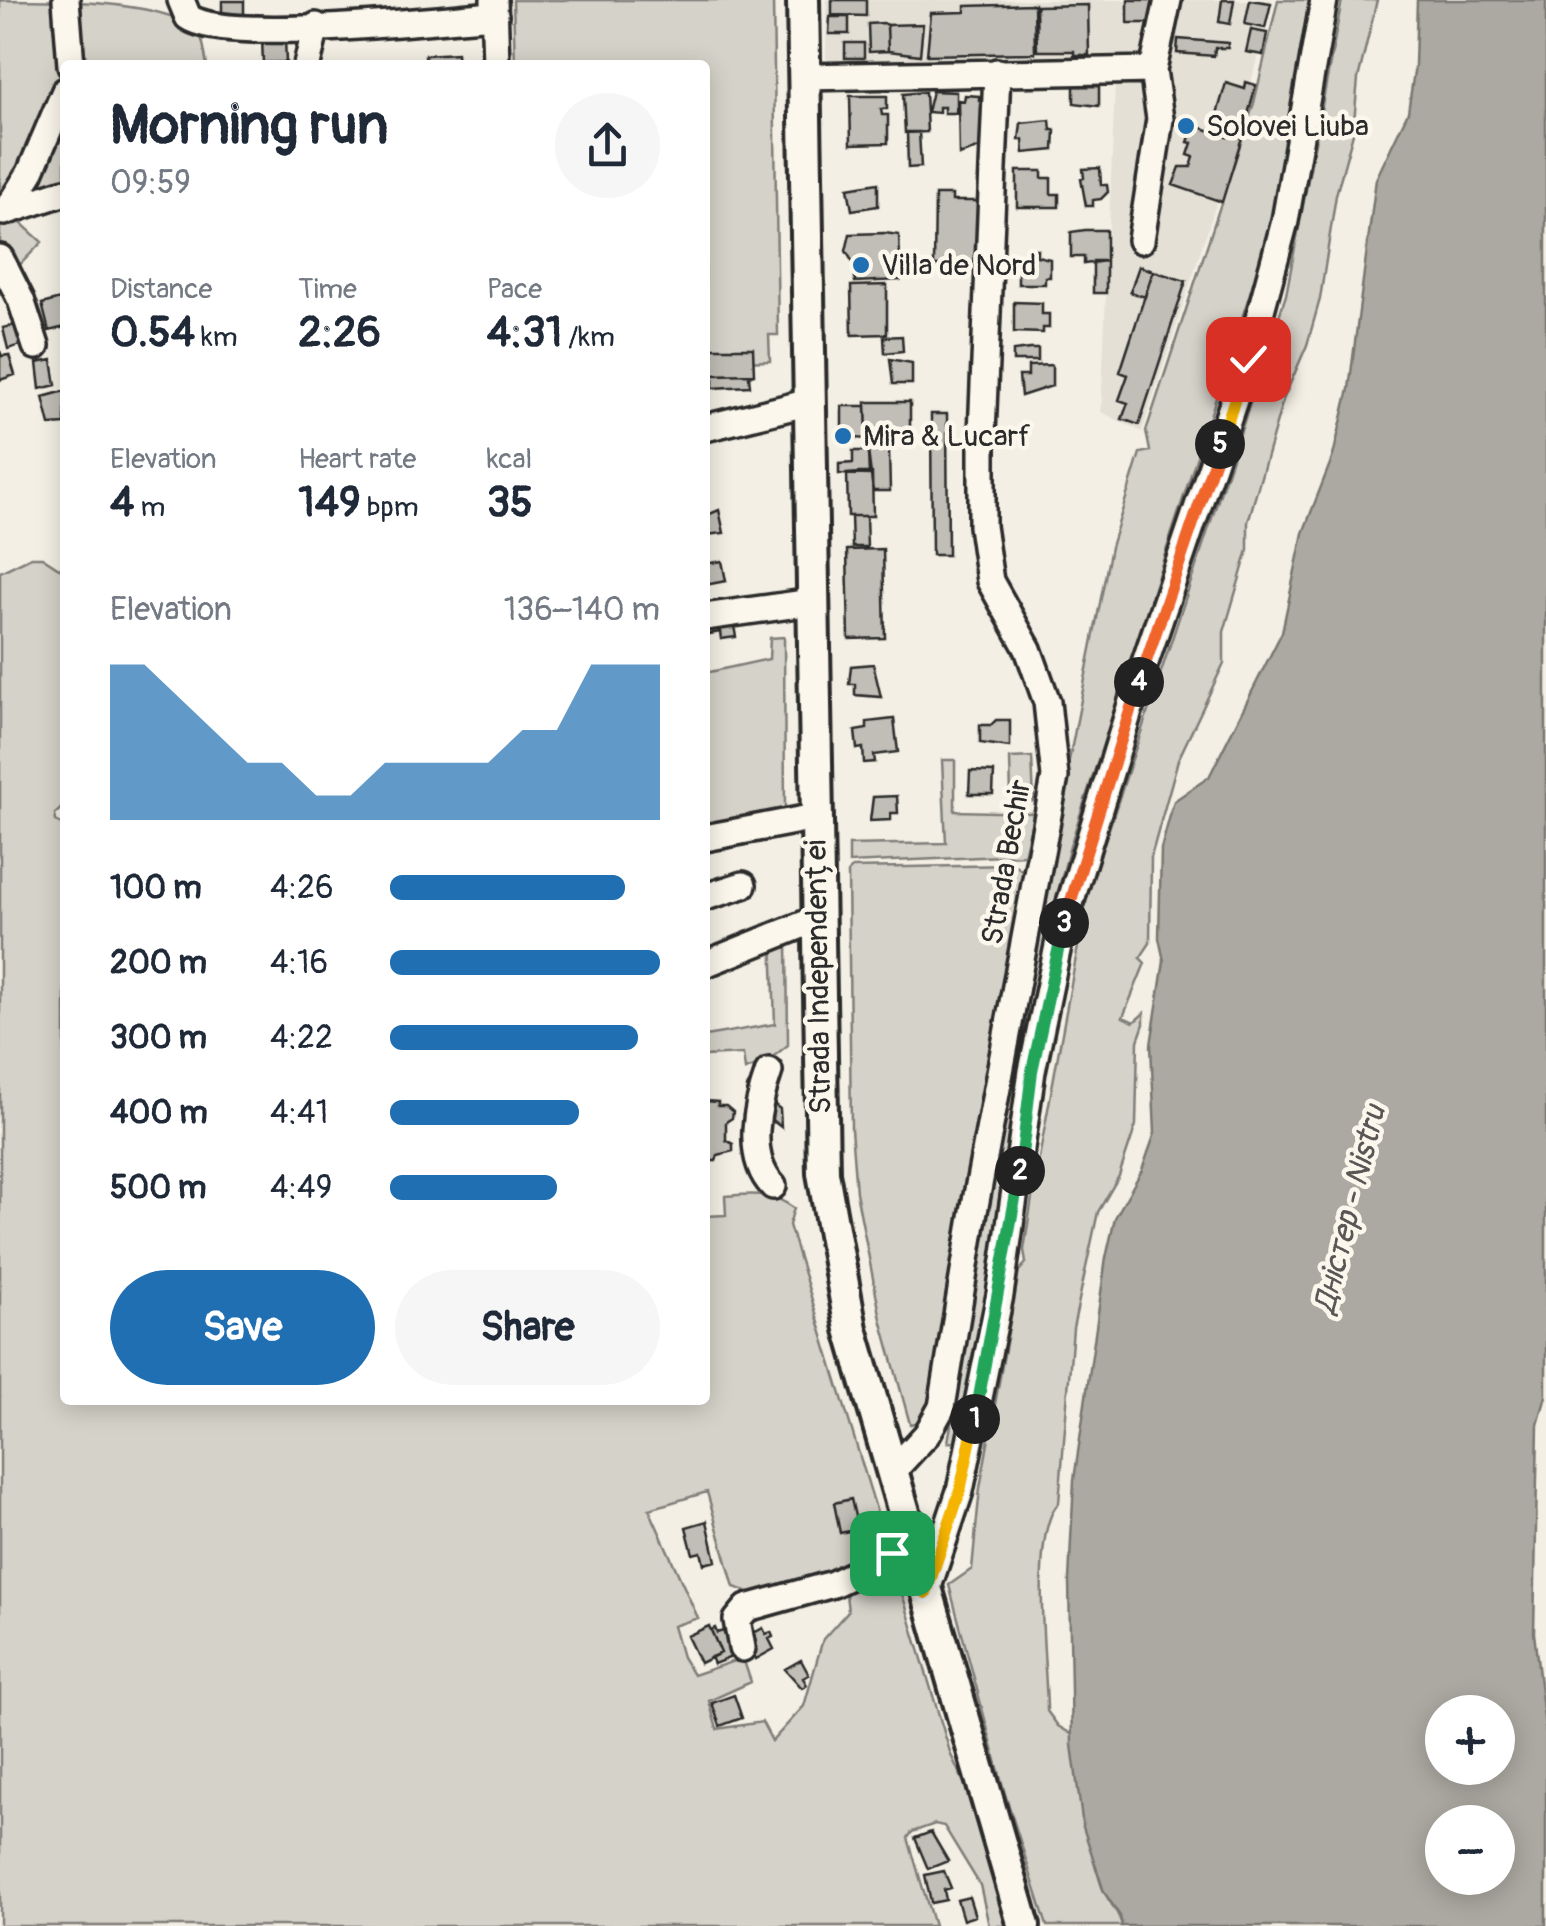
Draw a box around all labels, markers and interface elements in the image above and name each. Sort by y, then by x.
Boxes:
text: Morning run [110,91,388,160]
button: share [555,93,660,198]
place label: Solovei Liuba [1206,108,1369,145]
marker: Solovei Liuba [1175,115,1197,137]
text: 09:59 [110,163,191,203]
place label: Villa de Nord [881,247,1037,284]
marker: Villa de Nord [850,254,872,276]
text: Distance [110,272,212,307]
text: Time [298,272,357,307]
text: Pace [487,272,542,307]
text: 0.54 [110,307,195,359]
text: 2:26 [298,307,381,359]
text: 4:31 [487,307,562,359]
pin [1206,317,1291,402]
text: km [195,320,238,355]
text: /km [562,320,615,355]
icon: check [1221,332,1276,387]
place label: Mira & Lucarf [863,418,1031,455]
pin: 5 [1195,419,1245,469]
marker: Mira & Lucarf [832,425,854,447]
text: 5 [1212,426,1228,461]
text: Elevation [110,442,217,477]
text: Heart rate [298,442,416,477]
text: kcal [487,442,532,477]
text: 4 [110,477,134,529]
text: 149 [298,477,361,529]
text: 35 [487,477,533,529]
text: m [134,490,165,525]
text: bpm [361,490,419,525]
text: Elevation [110,590,232,630]
text: 136–140 m [504,590,660,630]
pin: 4 [1114,657,1164,707]
text: 4 [1131,664,1147,699]
street label: Strada Bechir [974,776,1039,947]
street label: Strada Independenței [798,840,839,1114]
text: 100 m [110,868,202,908]
text: 4:26 [270,868,334,908]
pin: 3 [1039,898,1089,948]
text: 3 [1056,905,1072,940]
text: 200 m [110,943,207,983]
text: 4:16 [270,943,328,983]
text: 300 m [110,1018,207,1058]
text: 4:22 [270,1018,333,1058]
text: 400 m [110,1093,208,1133]
text: 4:41 [270,1093,328,1133]
water label: Дністер - Nistru [1304,1099,1396,1319]
pin: 2 [995,1146,1045,1196]
text: 2 [1012,1153,1028,1188]
text: 500 m [110,1168,206,1208]
text: 4:49 [270,1168,332,1208]
button: Save [110,1270,375,1385]
button: Share [395,1270,660,1385]
pin: 1 [950,1394,1000,1444]
text: 1 [970,1401,980,1436]
pin [850,1511,935,1596]
icon: arrive [865,1526,920,1581]
map controls [1425,1695,1515,1895]
button: + [1425,1695,1515,1785]
button: − [1425,1805,1515,1895]

